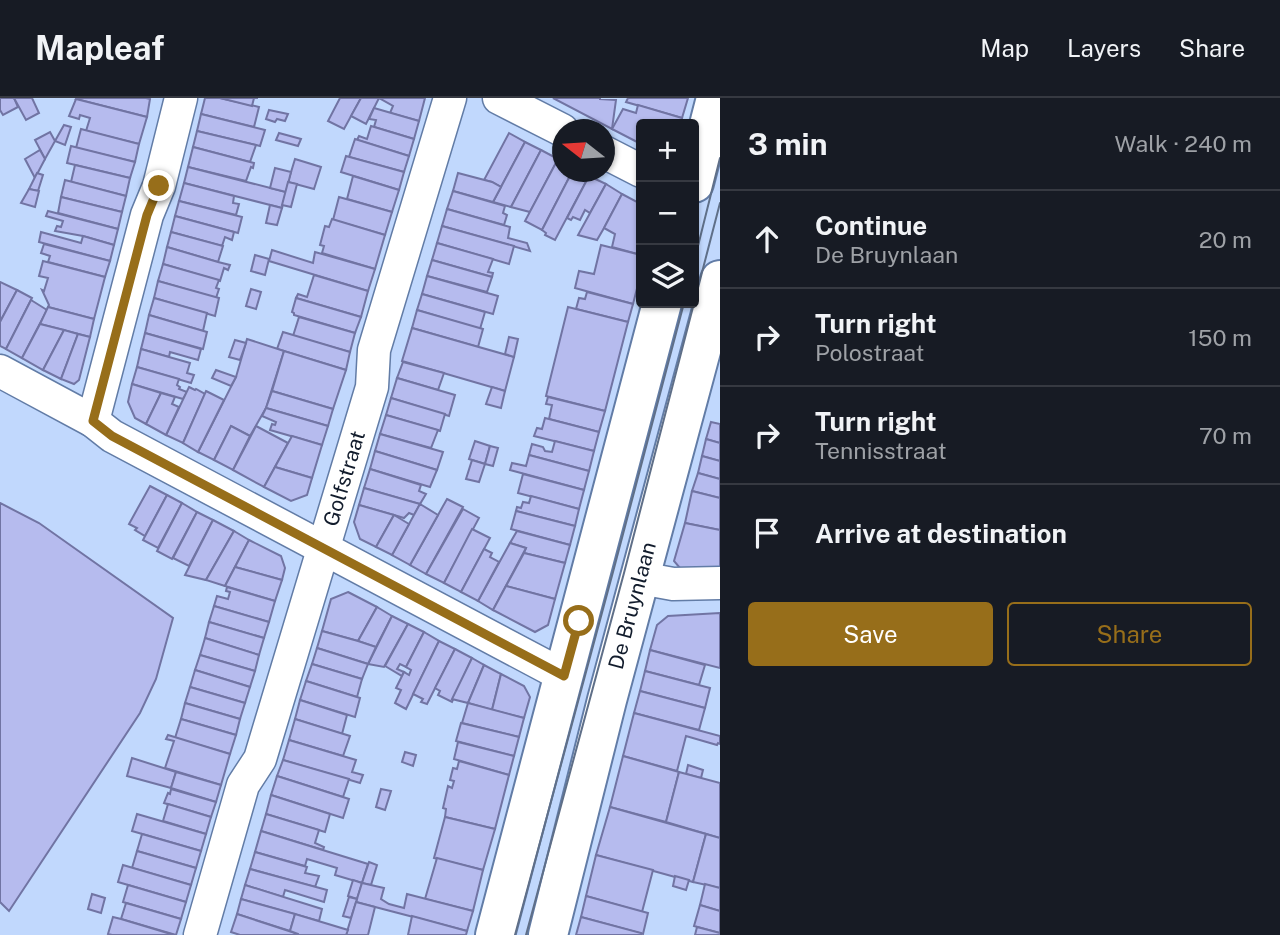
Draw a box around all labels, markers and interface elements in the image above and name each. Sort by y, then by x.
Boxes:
text: Mapleaf [35,29,164,67]
text: Map [980,34,1029,62]
text: Layers [1067,34,1141,62]
text: Share [1179,34,1245,62]
north arrow [552,119,615,182]
map controls [636,119,699,308]
button: + [636,119,699,182]
text: 3 min [748,126,827,162]
text: Walk · 240 m [1115,130,1252,157]
route end [143,170,174,201]
button: − [636,182,699,245]
text: Continue [815,210,927,241]
icon: ahead [748,220,786,258]
text: 20 m [1199,226,1252,253]
text: De Bruynlaan [815,241,958,268]
button: layers [636,245,699,308]
text: Turn right [815,308,937,339]
icon: right [748,318,786,356]
text: 150 m [1188,324,1252,351]
text: Polostraat [815,339,925,366]
text: Turn right [815,406,937,437]
icon: right [748,416,786,454]
text: 70 m [1199,422,1252,449]
street label: Golfstraat [318,428,370,529]
text: Tennisstraat [815,437,947,464]
icon: arrive [748,514,786,552]
text: Arrive at destination [815,518,1067,549]
street label: De Bruynlaan [603,539,661,672]
button: Save [748,602,993,666]
button: Share [1007,602,1252,666]
route start [563,605,594,636]

